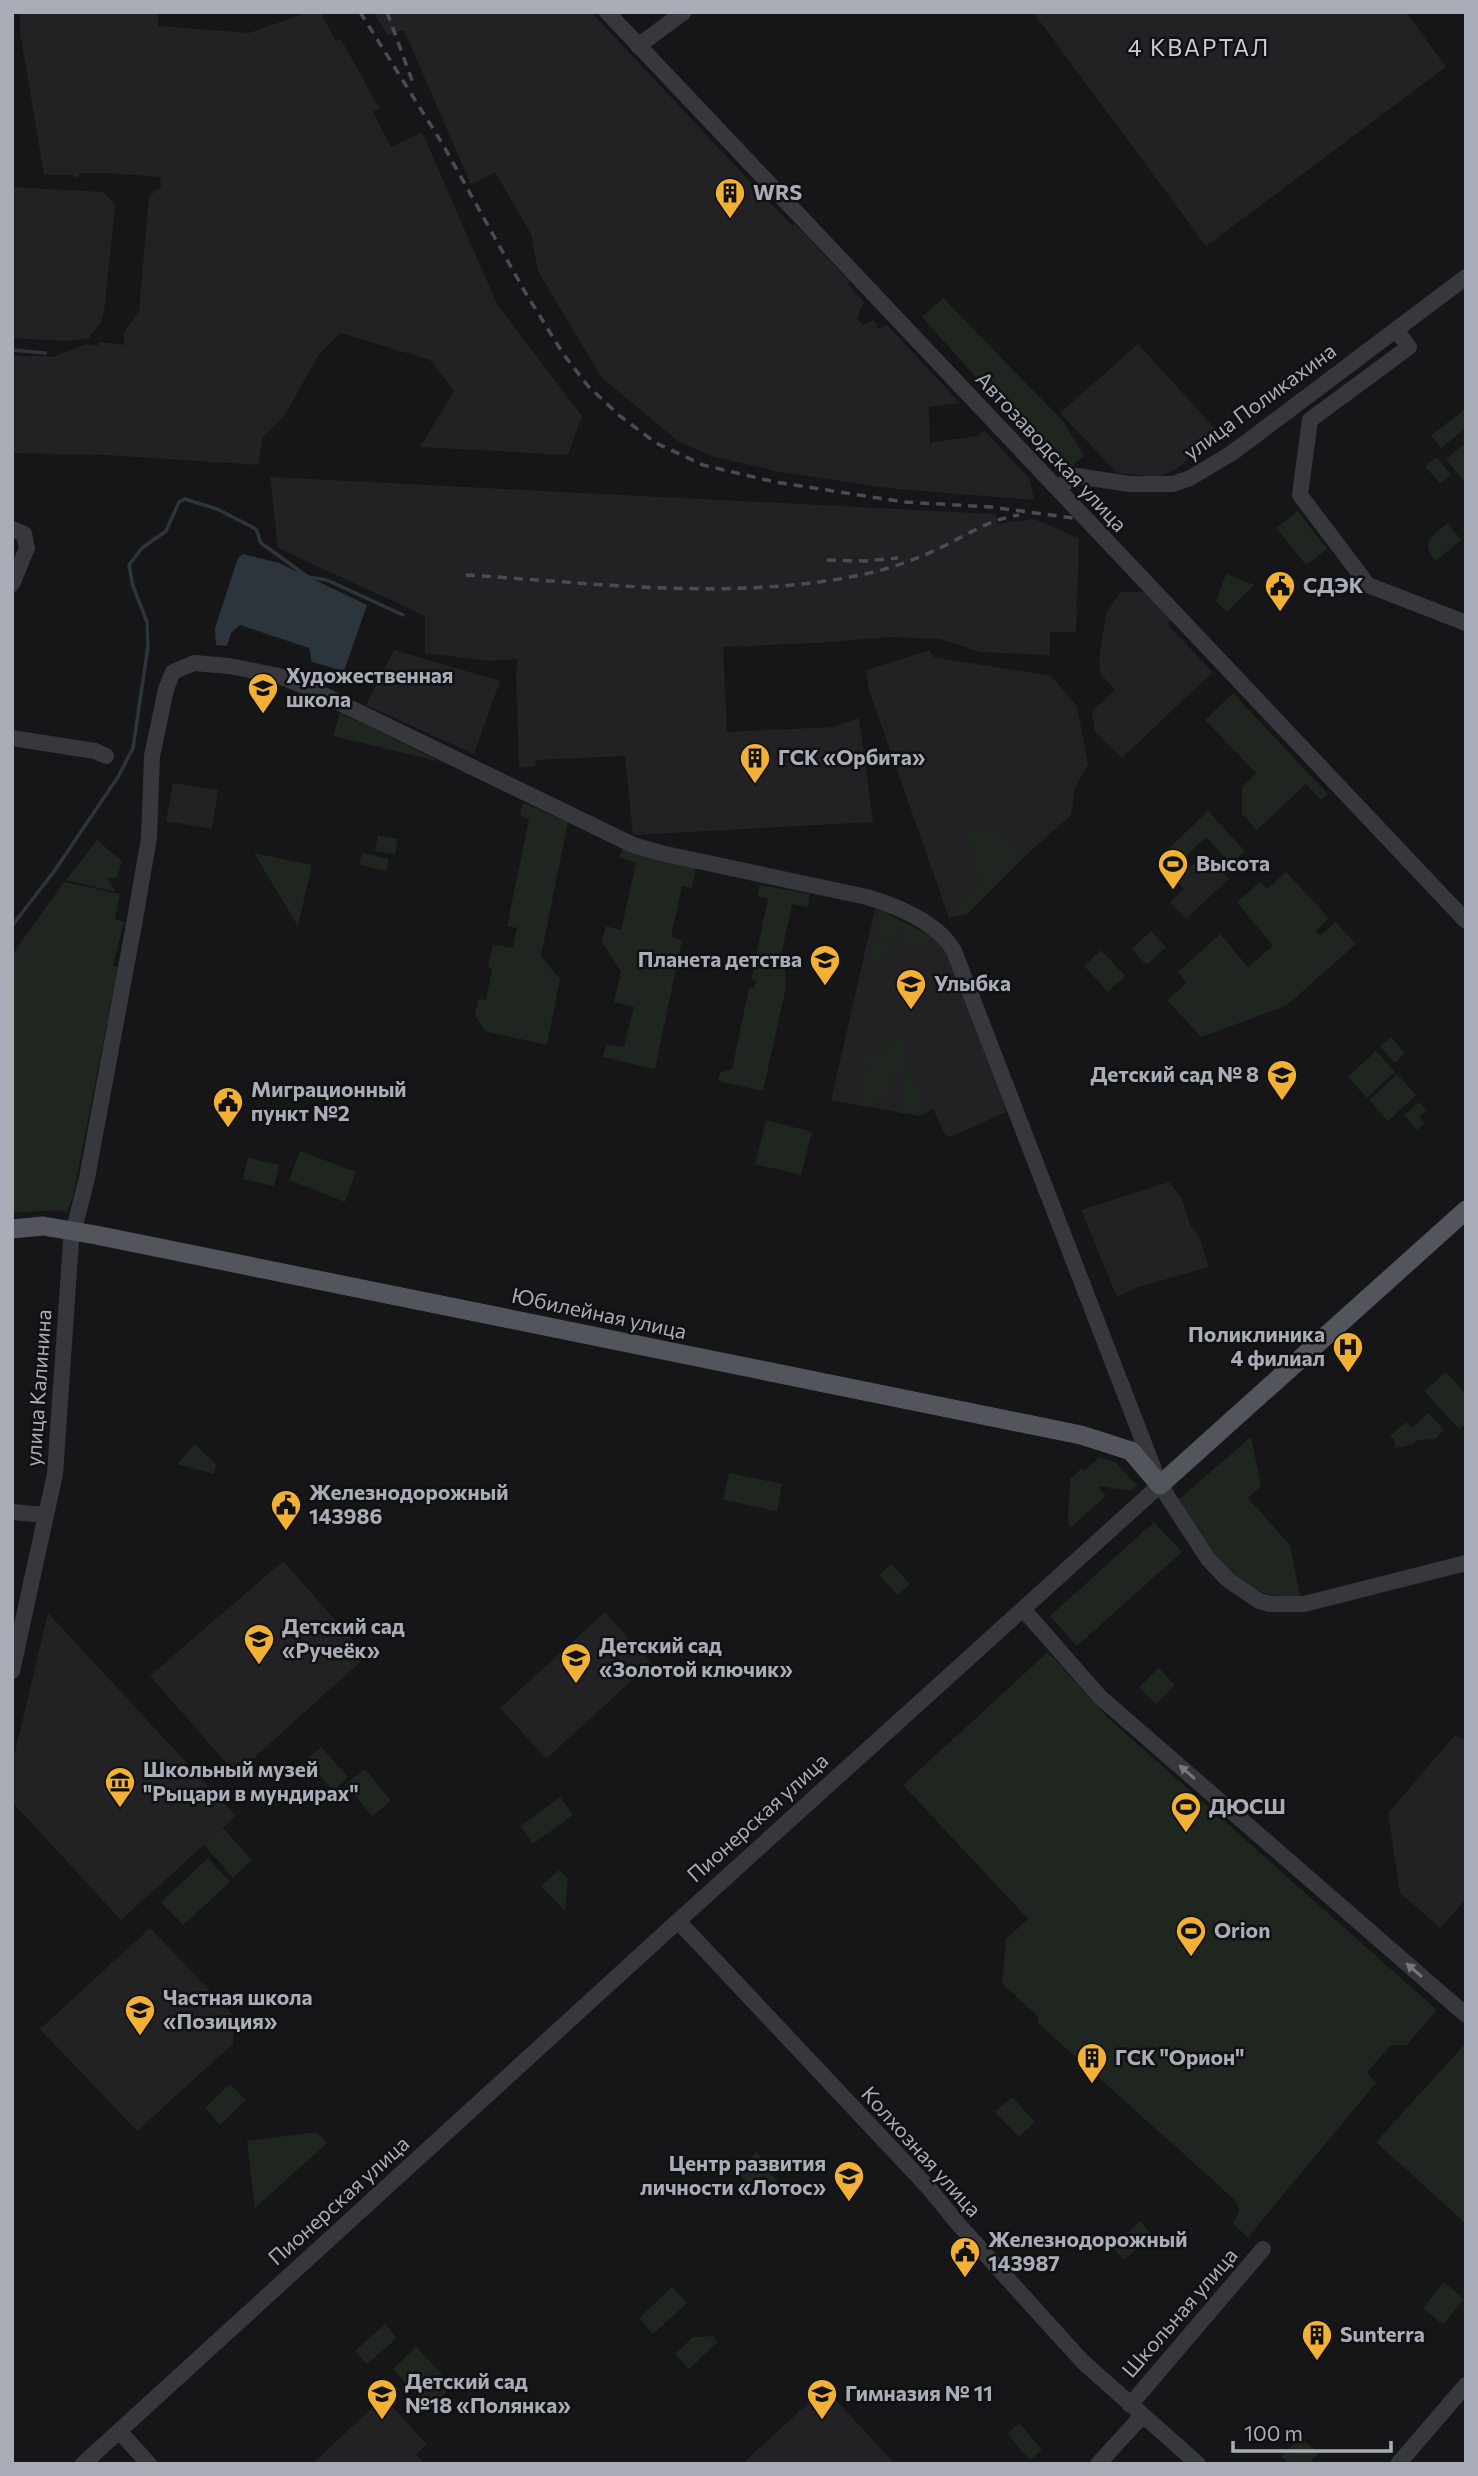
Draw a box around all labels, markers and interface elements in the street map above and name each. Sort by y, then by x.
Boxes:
district label: 4 КВАРТАЛ [1128,33,1270,61]
building icon: WRS [713,176,747,220]
place label: WRS [753,179,802,204]
street label: улица Поликахина [1178,337,1340,464]
street label: Автозаводская улица [971,366,1133,536]
public building icon: СДЭК [1263,569,1297,613]
place label: СДЭК [1303,572,1364,597]
place label: Художественная школа [286,662,453,711]
school or university icon: Художественная школа [246,671,280,715]
building icon: ГСК «Орбита» [738,741,772,785]
place label: ГСК «Орбита» [778,744,926,769]
sports icon: Высота [1156,847,1190,891]
place label: Высота [1196,850,1270,875]
school or university icon: Планета детства [808,943,842,987]
place label: Планета детства [638,946,802,971]
school or university icon: Улыбка [894,967,928,1011]
place label: Улыбка [934,970,1011,995]
school or university icon: Детский сад № 8 [1265,1058,1299,1102]
place label: Детский сад № 8 [1090,1061,1259,1086]
place label: Миграционный пункт №2 [251,1076,407,1125]
public building icon: Миграционный пункт №2 [211,1085,245,1129]
street label: Юбилейная улица [510,1282,689,1343]
street label: улица Калинина [20,1308,55,1467]
place label: Поликлиника 4 филиал [1188,1321,1325,1370]
hospital icon: Поликлиника 4 филиал [1331,1330,1365,1374]
place label: Железнодорожный 143986 [309,1479,508,1528]
public building icon: Железнодорожный 143986 [269,1488,303,1532]
place label: Детский сад «Ручеёк» [282,1613,405,1662]
school or university icon: Детский сад «Ручеёк» [242,1622,276,1666]
place label: Детский сад «Золотой ключик» [599,1632,793,1681]
school or university icon: Детский сад «Золотой ключик» [559,1641,593,1685]
street label: Пионерская улица [682,1747,832,1887]
place label: Школьный музей "Рыцари в мундирах" [143,1756,359,1805]
museum icon: Школьный музей "Рыцари в мундирах" [103,1765,137,1809]
one-way arrow [1179,1765,1196,1780]
sports icon: ДЮСШ [1169,1790,1203,1834]
place label: ДЮСШ [1209,1793,1286,1818]
sports icon: Orion [1174,1914,1208,1958]
place label: Orion [1214,1917,1270,1942]
one-way arrow [1406,1963,1423,1978]
place label: Частная школа «Позиция» [163,1984,313,2033]
school or university icon: Частная школа «Позиция» [123,1993,157,2037]
building icon: ГСК "Орион" [1075,2041,1109,2085]
place label: ГСК "Орион" [1115,2044,1244,2069]
street label: Колхозная улица [857,2081,987,2221]
street label: Пионерская улица [263,2130,413,2270]
place label: Центр развития личности «Лотос» [640,2150,826,2199]
school or university icon: Центр развития личности «Лотос» [832,2159,866,2203]
place label: Железнодорожный 143987 [988,2226,1187,2275]
public building icon: Железнодорожный 143987 [948,2235,982,2279]
street label: Школьная улица [1116,2242,1242,2382]
building icon: Sunterra [1300,2318,1334,2362]
place label: Sunterra [1340,2321,1425,2346]
place label: Детский сад №18 «Полянка» [405,2368,571,2417]
school or university icon: Детский сад №18 «Полянка» [365,2377,399,2421]
school or university icon: Гимназия № 11 [805,2377,839,2421]
place label: Гимназия № 11 [845,2380,993,2405]
scale bar [1233,2410,1390,2454]
text: 100 m [1244,2420,1303,2445]

